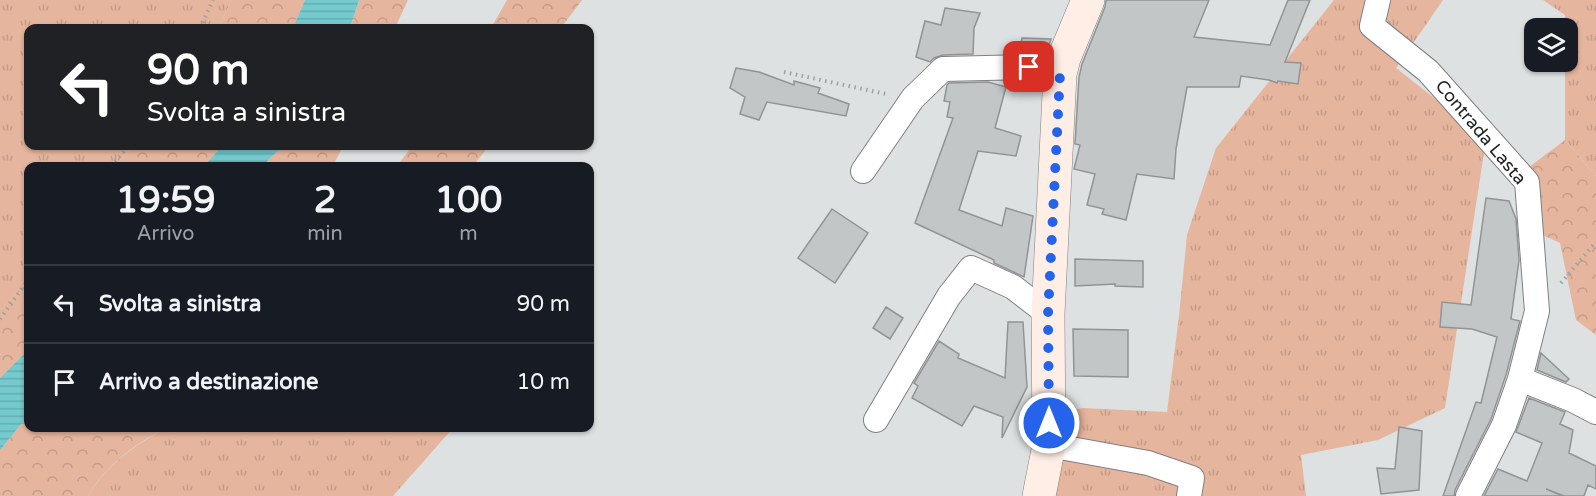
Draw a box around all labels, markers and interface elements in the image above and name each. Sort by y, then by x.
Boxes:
map controls [1524,18,1578,72]
button: layers [1524,18,1578,72]
pin [1003,41,1054,92]
text: 90 m [147,45,249,96]
icon: left [48,48,126,126]
icon: arrive [1012,50,1045,83]
street label: Contrada Lasta [1431,75,1531,189]
text: Svolta a sinistra [147,96,346,129]
text: 19:59 [116,179,216,222]
text: 2 [314,179,336,222]
text: 100 [434,179,502,222]
text: Arrivo [137,222,194,246]
text: min [307,222,343,246]
text: m [459,222,478,246]
icon: left [48,288,81,321]
text: Svolta a sinistra [99,291,261,317]
text: 90 m [516,291,570,317]
icon: arrive [48,366,81,399]
text: Arrivo a destinazione [99,369,318,395]
text: 10 m [516,369,570,395]
position arrow [1017,391,1081,455]

